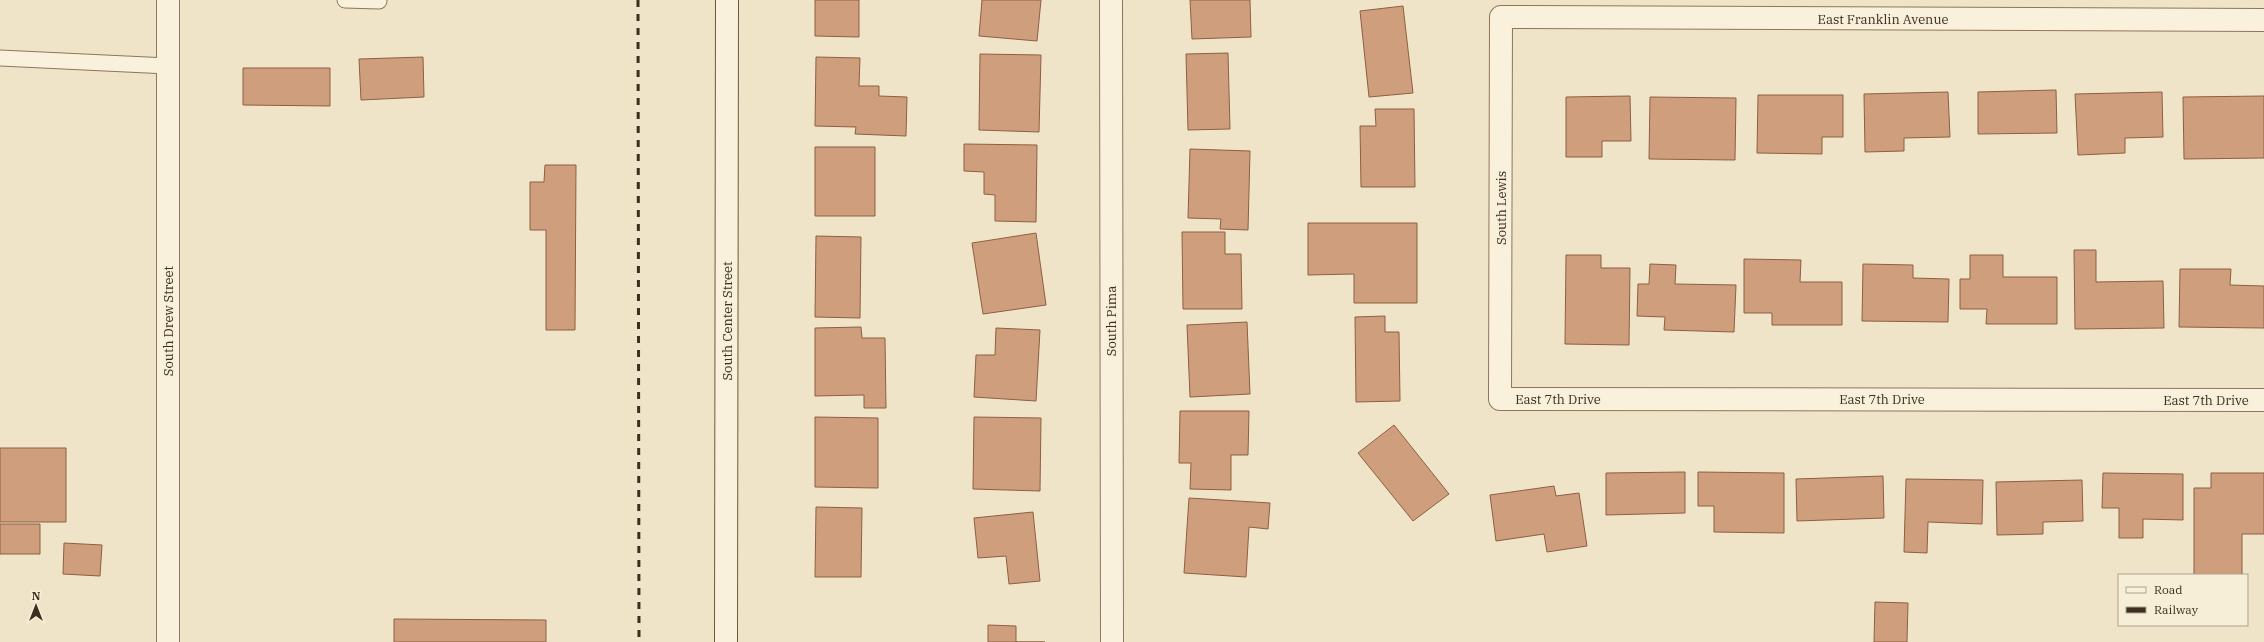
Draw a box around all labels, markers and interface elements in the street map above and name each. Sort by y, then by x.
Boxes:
street label: East Franklin Avenue [1818,11,1948,28]
street label: South Lewis [1493,171,1510,245]
street label: South Center Street [719,261,736,381]
street label: South Drew Street [160,265,177,376]
street label: South Pima [1103,286,1120,356]
street label: East 7th Drive [1515,391,1601,408]
street label: East 7th Drive [1839,391,1925,408]
street label: East 7th Drive [2163,392,2249,409]
legend [2118,574,2248,626]
text: Road [2154,582,2183,597]
north arrow [16,586,56,626]
text: N [32,589,41,603]
text: Railway [2154,602,2199,617]

